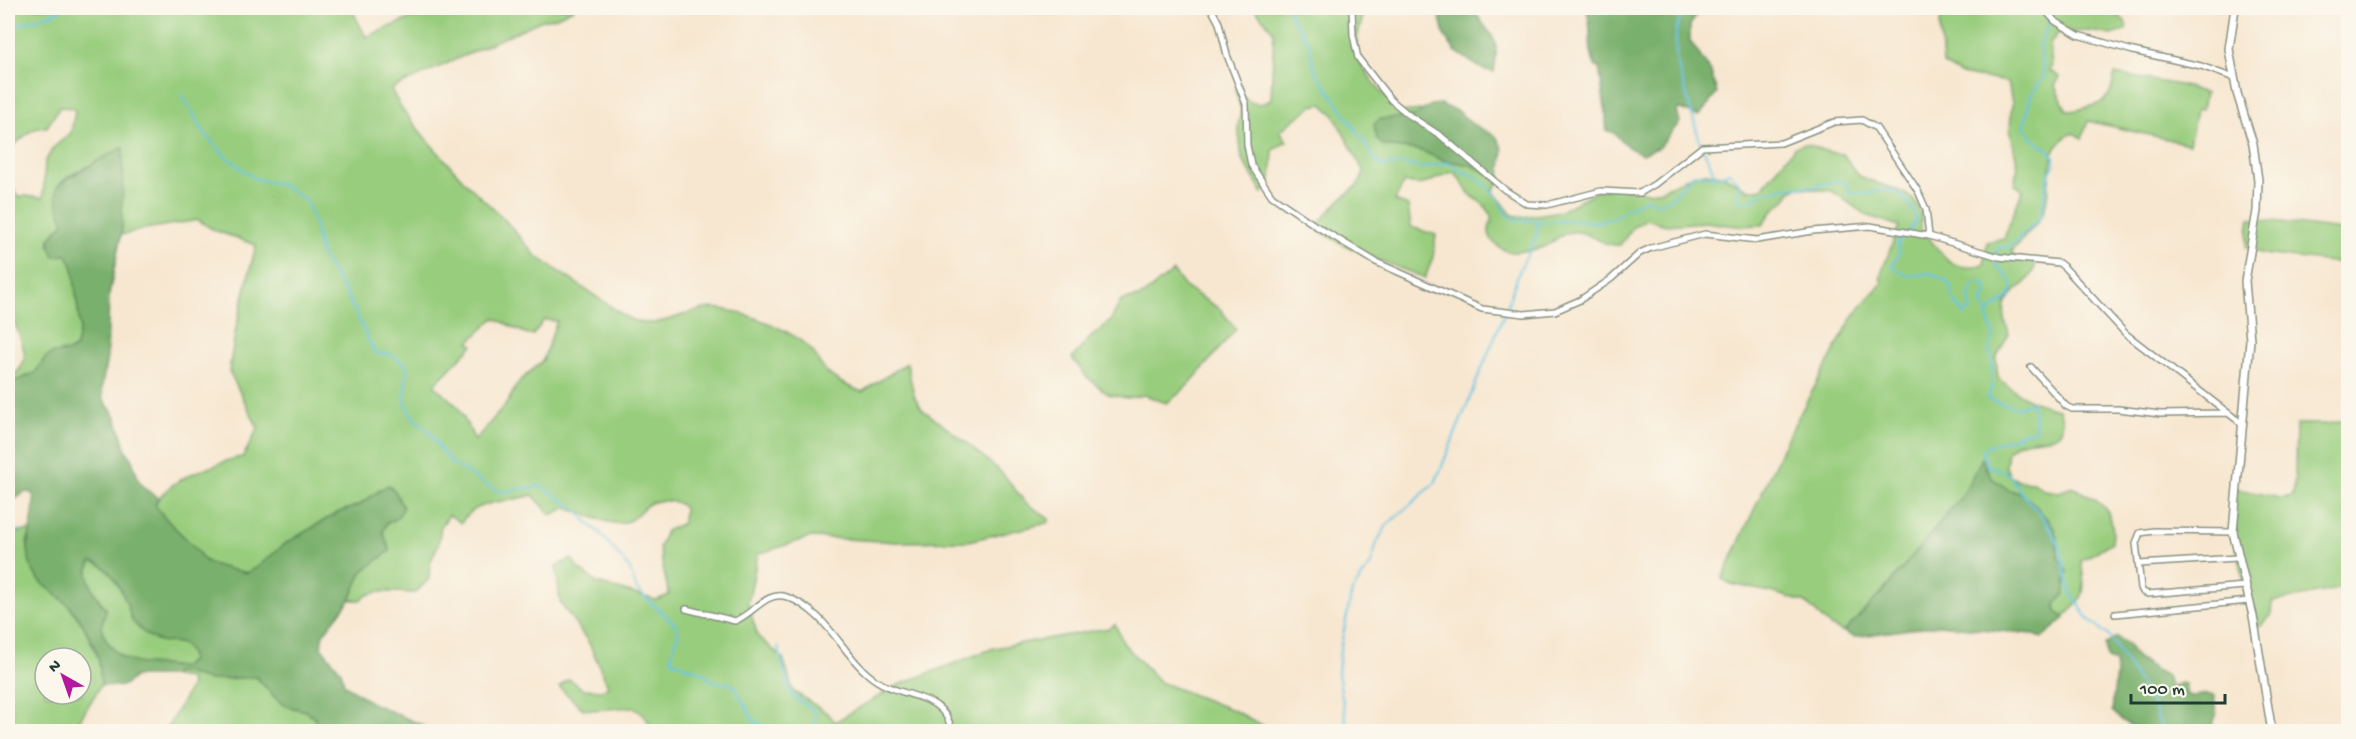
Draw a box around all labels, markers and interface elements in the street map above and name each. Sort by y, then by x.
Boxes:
north arrow [33,646,93,706]
text: N [45,656,66,678]
scale bar [2131,667,2226,705]
text: 100 m [2139,680,2185,701]

